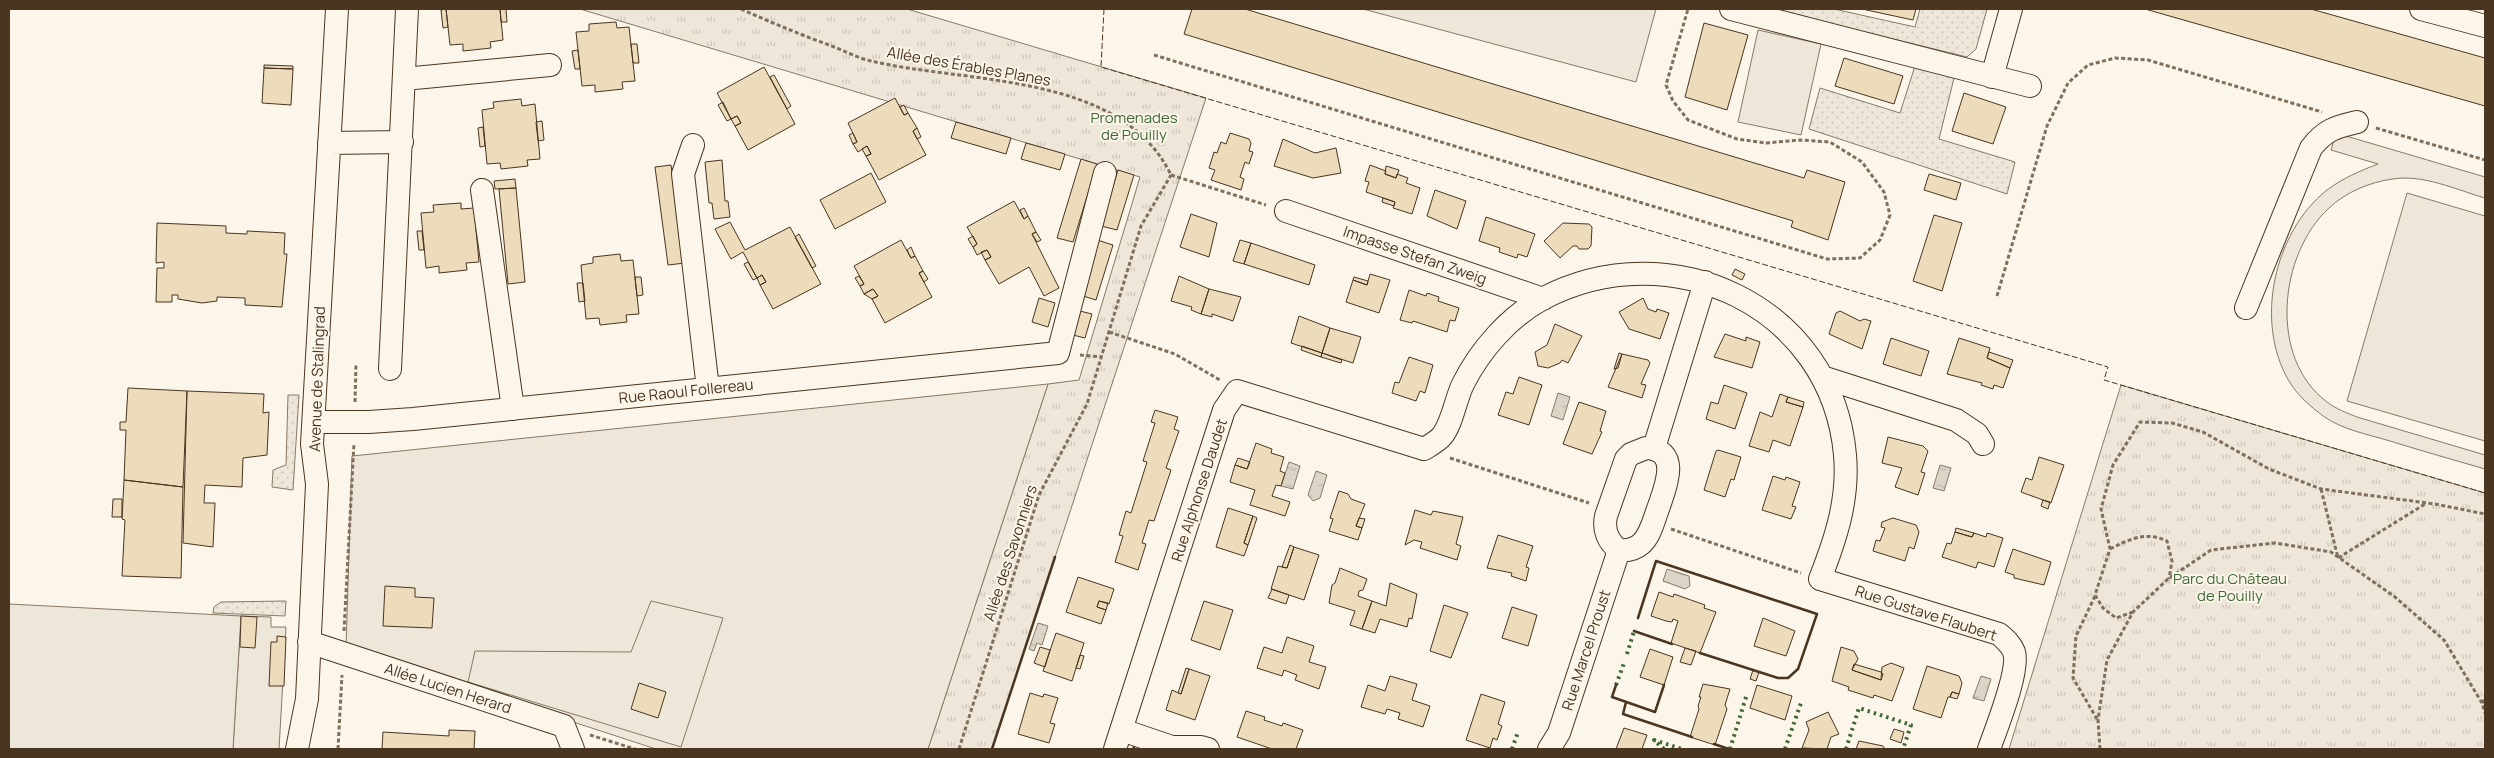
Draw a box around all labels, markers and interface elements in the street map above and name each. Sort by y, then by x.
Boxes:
street label: Allée des Érables Planes [885,41,1053,91]
park label: Promenades de Pouilly [1090,107,1178,145]
street label: Impasse Stefan Zweig [1340,221,1490,289]
street label: Avenue de Stalingrad [304,306,330,452]
street label: Rue Raoul Follereau [618,373,754,409]
street label: Rue Alphonse Daudet [1166,416,1232,564]
street label: Allée des Savonniers [978,482,1042,624]
park label: Parc du Château de Pouilly [2173,568,2287,606]
street label: Rue Gustave Flaubert [1852,580,2000,646]
street label: Rue Marcel Proust [1557,587,1615,713]
street label: Allée Lucien Herard [382,658,514,718]

